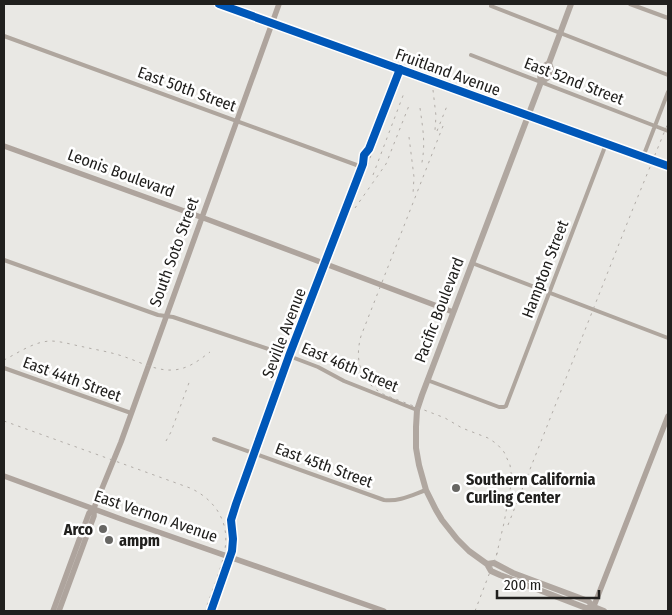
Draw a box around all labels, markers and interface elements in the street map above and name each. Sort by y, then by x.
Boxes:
street label: Fruitland Avenue [393,44,503,100]
street label: East 52nd Street [521,53,627,109]
street label: East 50th Street [135,62,240,116]
street label: Leonis Boulevard [65,145,177,201]
street label: South Soto Street [145,194,203,309]
street label: Hampton Street [518,217,573,321]
street label: Pacific Boulevard [410,255,468,365]
street label: Seville Avenue [258,285,310,381]
street label: East 46th Street [299,338,402,396]
street label: East 44th Street [20,352,124,406]
street label: East 45th Street [273,439,376,492]
place label: Southern California Curling Center [466,470,595,507]
marker: Southern California Curling Center [450,482,462,494]
street label: East Vernon Avenue [92,486,220,546]
place label: Arco [63,520,93,539]
marker: Arco [97,523,109,535]
place label: ampm [119,531,160,550]
marker: ampm [103,534,115,546]
scale bar [497,568,600,600]
text: 200 m [504,576,541,594]

